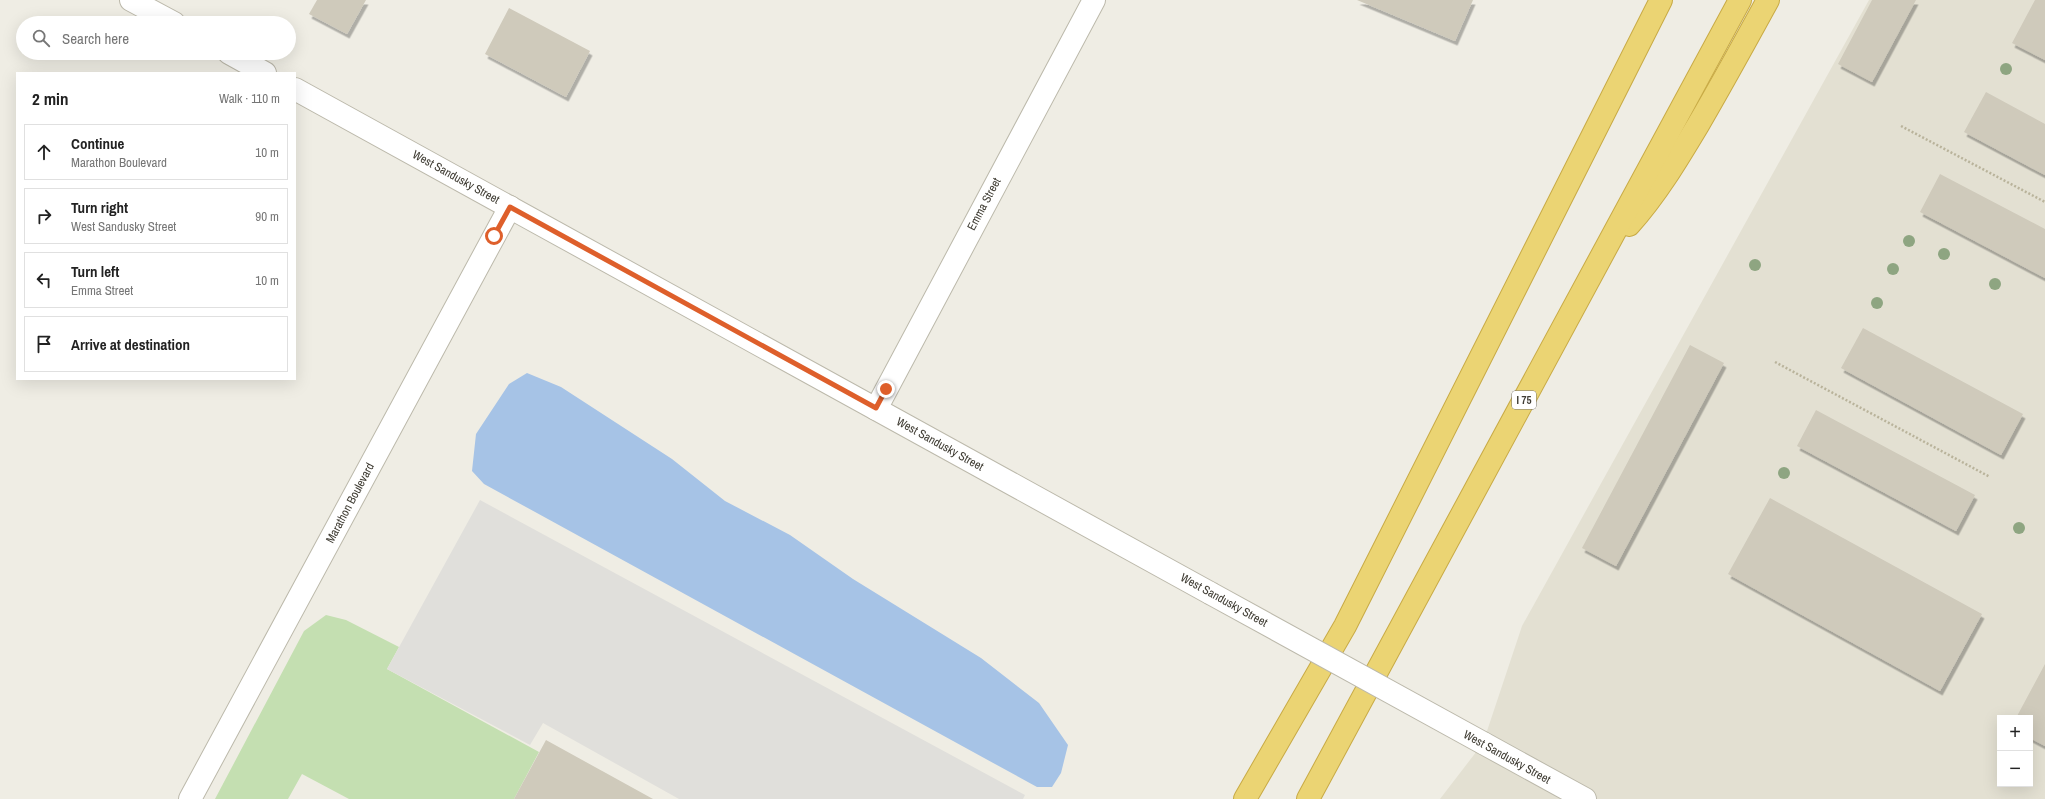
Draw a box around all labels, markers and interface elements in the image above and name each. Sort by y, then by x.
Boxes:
search box [16,16,296,60]
icon: search [30,27,52,49]
text: Search here [62,28,129,49]
text: 2 min [32,87,68,110]
text: Walk · 110 m [219,90,280,107]
text: Continue [71,133,124,154]
icon: ahead [33,141,55,163]
text: 10 m [255,144,279,161]
street label: West Sandusky Street [410,146,503,208]
text: Marathon Boulevard [71,154,167,171]
street label: Emma Street [963,175,1005,233]
text: Turn right [71,197,128,218]
icon: right [33,205,55,227]
text: 90 m [255,208,279,225]
text: West Sandusky Street [71,218,176,235]
route start [485,227,503,245]
text: Turn left [71,261,119,282]
icon: left [33,269,55,291]
text: 10 m [255,272,279,289]
text: Emma Street [71,282,133,299]
icon: arrive [33,333,55,355]
text: Arrive at destination [71,334,190,355]
route end [877,380,895,398]
road number: I 75 [1512,391,1536,409]
street label: West Sandusky Street [894,413,987,475]
street label: Marathon Boulevard [322,460,378,546]
street label: West Sandusky Street [1178,569,1271,631]
map controls [1997,715,2033,787]
button: + [1997,715,2033,751]
street label: West Sandusky Street [1461,726,1554,788]
button: − [1997,751,2033,787]

